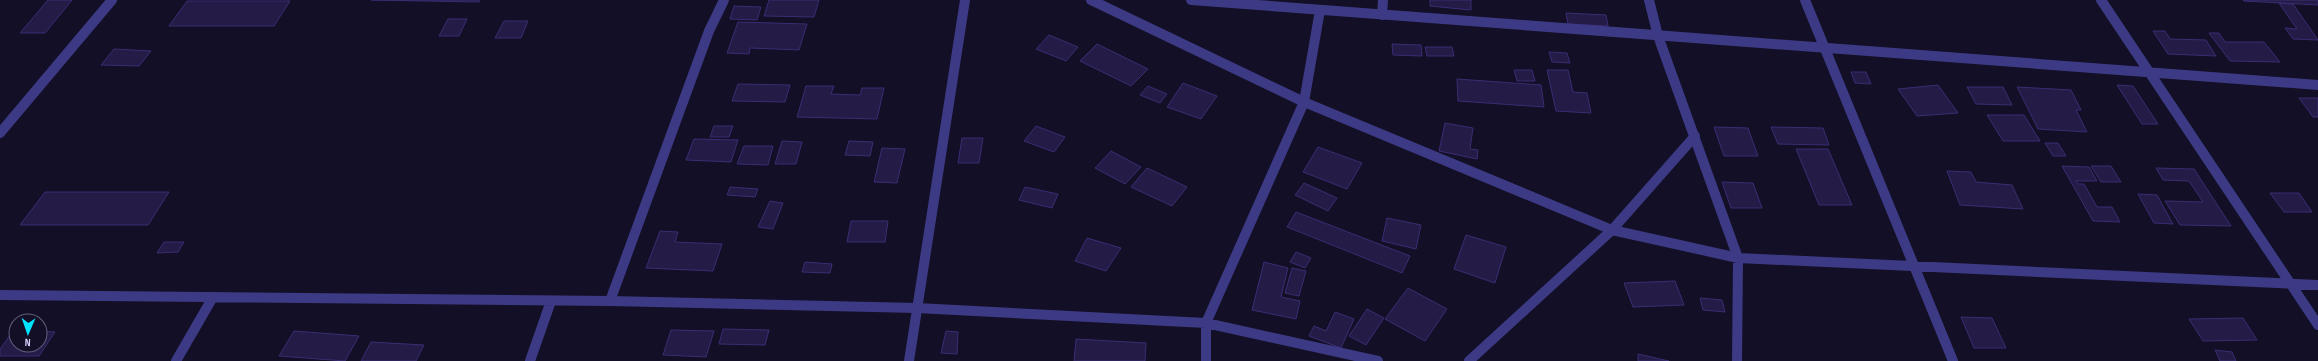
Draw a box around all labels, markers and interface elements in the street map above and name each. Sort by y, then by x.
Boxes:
north arrow [8,313,48,353]
text: N [24,336,31,349]

